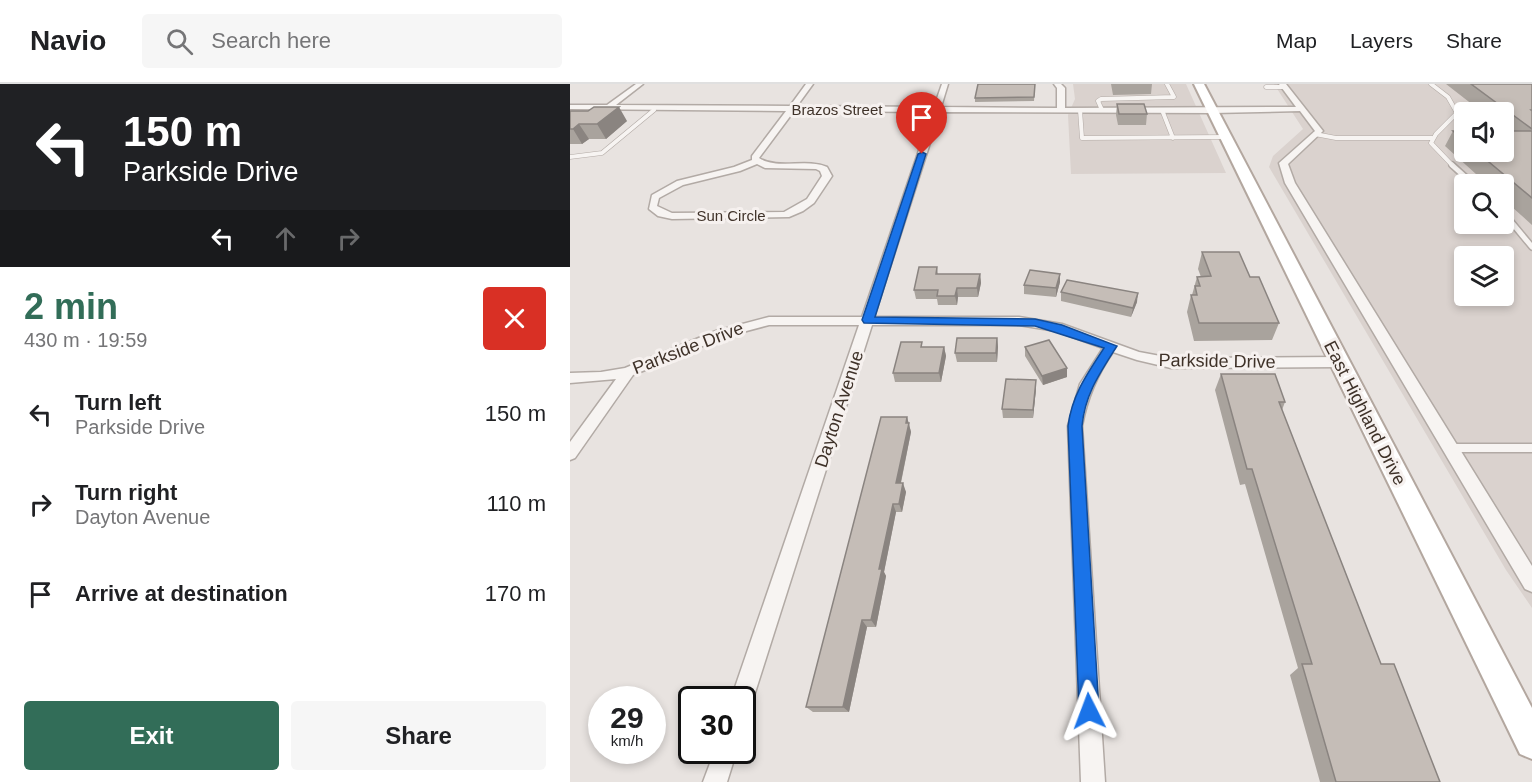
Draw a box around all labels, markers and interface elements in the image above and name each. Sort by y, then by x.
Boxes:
search box [142,14,562,68]
text: Navio [30,25,106,56]
icon: search [163,25,196,58]
text: Search here [211,28,331,53]
text: Map [1276,29,1317,52]
text: Layers [1350,29,1413,52]
text: Share [1446,29,1502,52]
pin [896,92,947,154]
street label: Brazos Street [792,101,883,118]
icon: arrive [905,101,938,134]
map controls [1454,102,1514,306]
button: sound [1454,102,1514,162]
icon: left [24,108,102,186]
text: 150 m [123,108,242,155]
text: Parkside Drive [123,157,299,187]
button: search [1454,174,1514,234]
street label: Sun Circle [696,207,766,224]
icon: left [206,222,239,255]
icon: ahead [269,222,302,255]
icon: right [332,222,365,255]
button: layers [1454,246,1514,306]
text: 2 min [24,286,118,327]
button: close [483,287,546,350]
street label: Parkside Drive [630,318,746,378]
text: 430 m · 19:59 [24,329,147,351]
street label: East Highland Drive [1320,338,1410,488]
street label: Dayton Avenue [811,348,867,470]
street label: Parkside Drive [1158,350,1276,372]
text: Turn left [75,390,161,415]
icon: left [24,398,57,431]
text: 150 m [485,401,546,426]
text: Parkside Drive [75,416,205,438]
text: Turn right [75,480,177,505]
icon: right [24,488,57,521]
text: 110 m [486,491,546,516]
text: Dayton Avenue [75,506,210,528]
icon: arrive [24,578,57,611]
text: Arrive at destination [75,581,288,606]
text: 170 m [485,581,546,606]
position arrow [1057,679,1121,743]
speed limit sign: 30 [678,686,756,764]
button: Exit [24,701,279,770]
button: Share [291,701,546,770]
text: 29 [610,701,644,734]
text: km/h [611,732,643,749]

